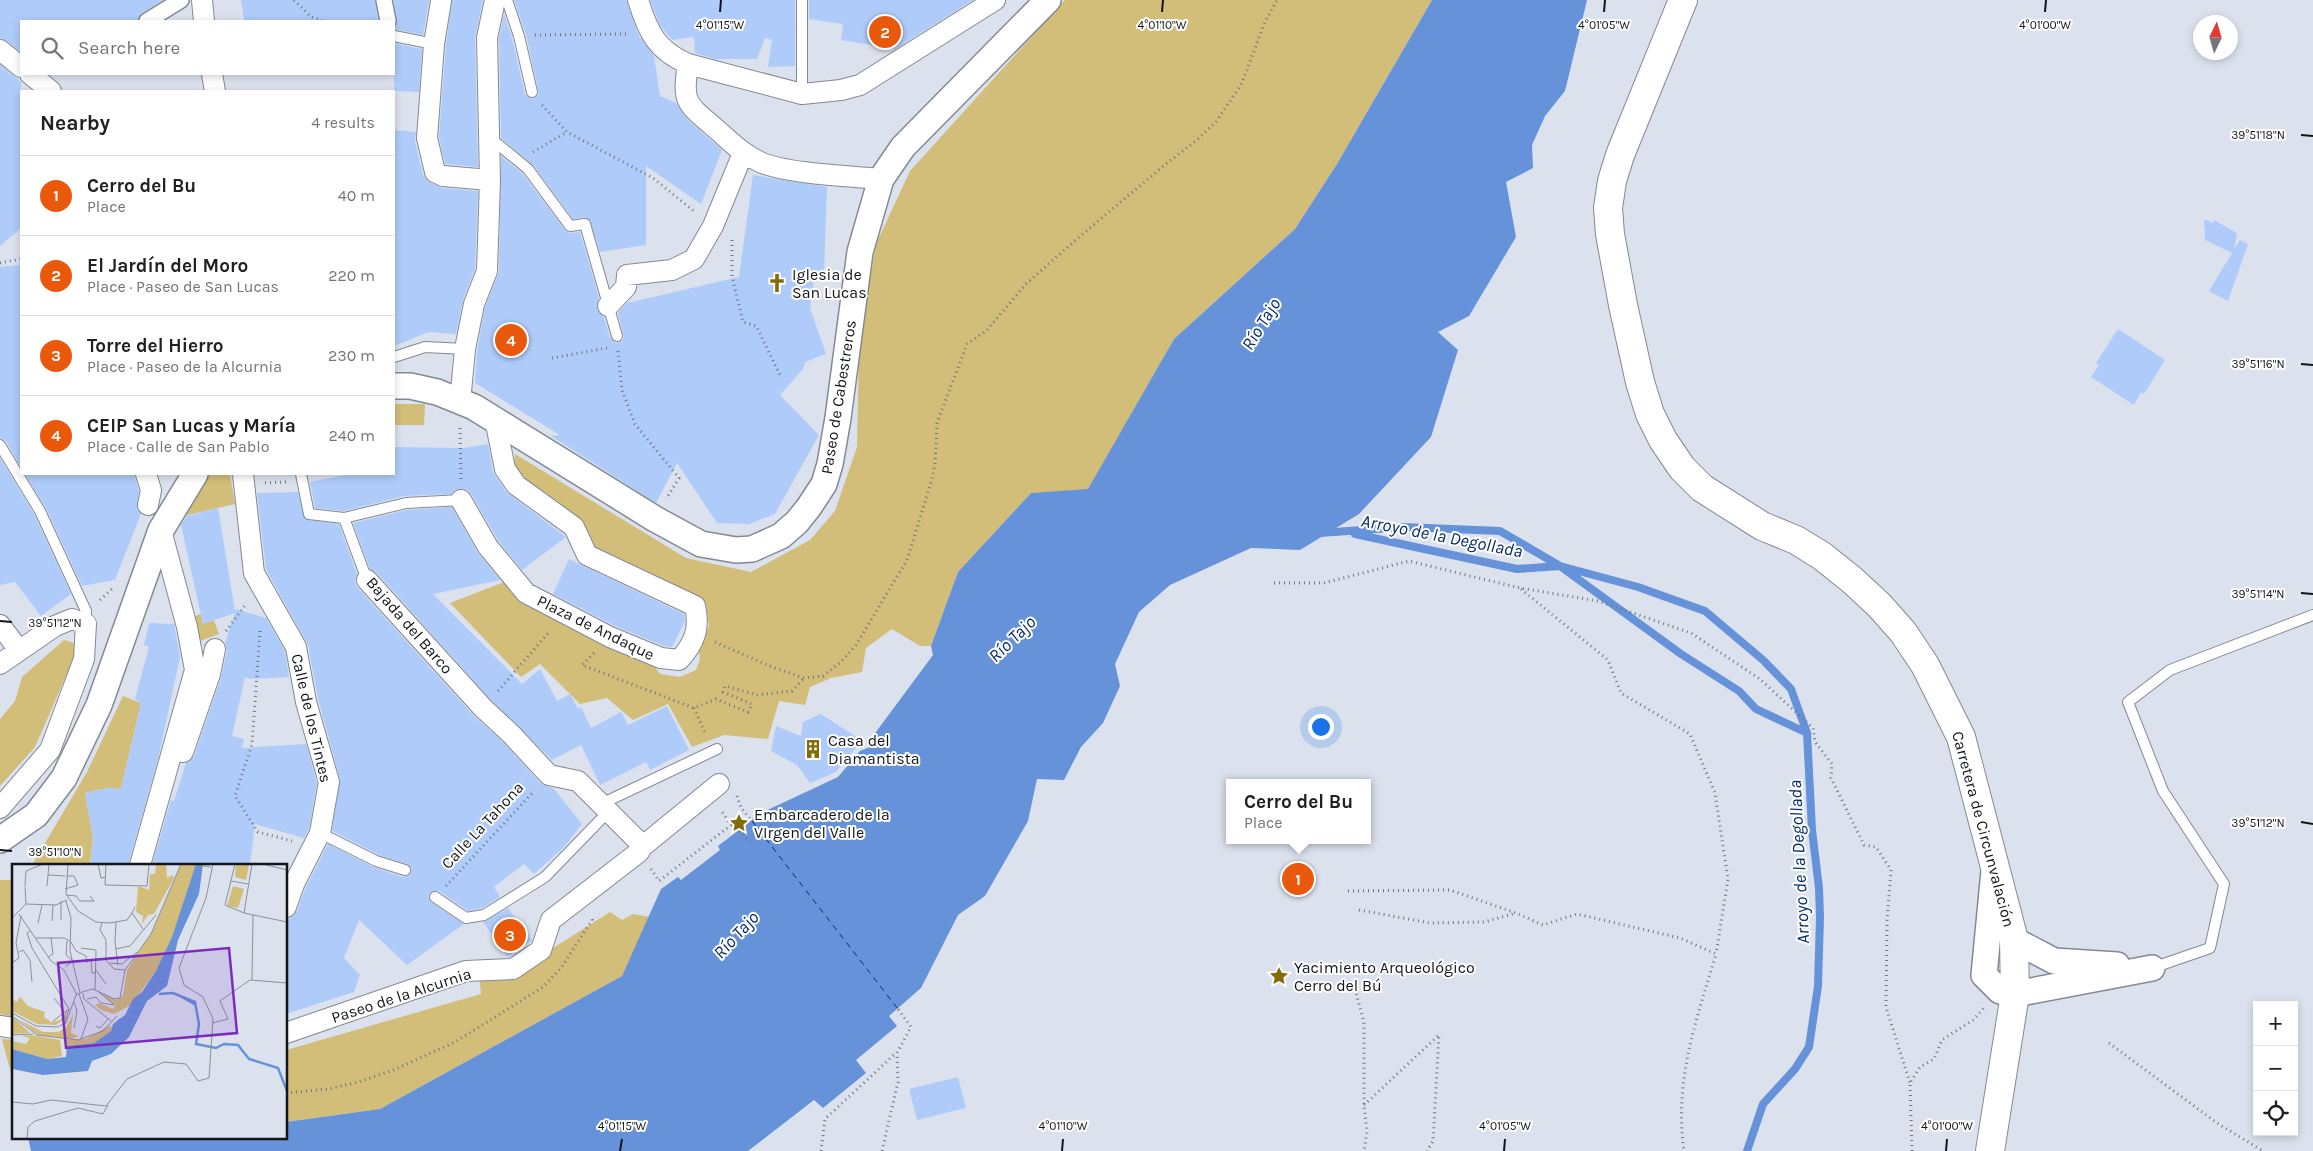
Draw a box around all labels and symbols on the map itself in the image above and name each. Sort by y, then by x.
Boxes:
pin: 2 [869,13,901,51]
north arrow [2193,15,2238,60]
text: 4°01'15"W [696,18,745,32]
text: 4°01'10"W [1138,18,1187,32]
text: 4°01'05"W [1578,18,1630,32]
text: 4°01'00"W [2019,18,2071,32]
text: 39°51'18"N [2231,128,2285,142]
place label: Iglesia de San Lucas [792,265,867,302]
church icon: Iglesia de San Lucas [766,272,788,294]
water label: Río Tajo [1237,294,1286,354]
street label: Paseo de Cabestreros [817,319,860,476]
pin: 4 [495,321,527,359]
text: 39°51'16"N [2231,357,2285,371]
water label: Arroyo de la Degollada [1359,510,1525,562]
street label: Bajada del Barco [362,573,457,678]
text: 39°51'14"N [2231,587,2285,601]
street label: Plaza de Andaque [534,591,658,664]
water label: Río Tajo [984,611,1040,667]
text: 39°51'12"N [28,616,82,630]
street label: Calle de los Tintes [287,652,336,784]
your location [1308,714,1334,740]
street label: Carretera de Circunvalación [1948,729,2019,929]
place label: Casa del Diamantista [828,731,920,768]
building icon: Casa del Diamantista [802,738,824,760]
street label: Calle La Tahona [437,778,527,873]
water label: Arroyo de la Degollada [1784,779,1814,945]
place label: Embarcadero de la VIrgen del Valle [754,805,890,842]
place icon: Embarcadero de la VIrgen del Valle [728,812,750,834]
text: 39°51'12"N [2231,816,2285,830]
text: 39°51'10"N [28,845,82,859]
pin: 1 [1282,860,1314,898]
inset map [12,864,288,1138]
water label: Río Tajo [708,906,764,963]
pin: 3 [494,916,526,954]
place label: Yacimiento Arqueológico Cerro del Bú [1294,958,1475,995]
street label: Paseo de la Alcurnia [329,964,474,1027]
place icon: Yacimiento Arqueológico Cerro del Bú [1268,965,1290,987]
text: 4°01'15"W [598,1119,647,1133]
text: 4°01'10"W [1039,1119,1088,1133]
text: 4°01'05"W [1479,1119,1531,1133]
text: 4°01'00"W [1921,1119,1973,1133]

